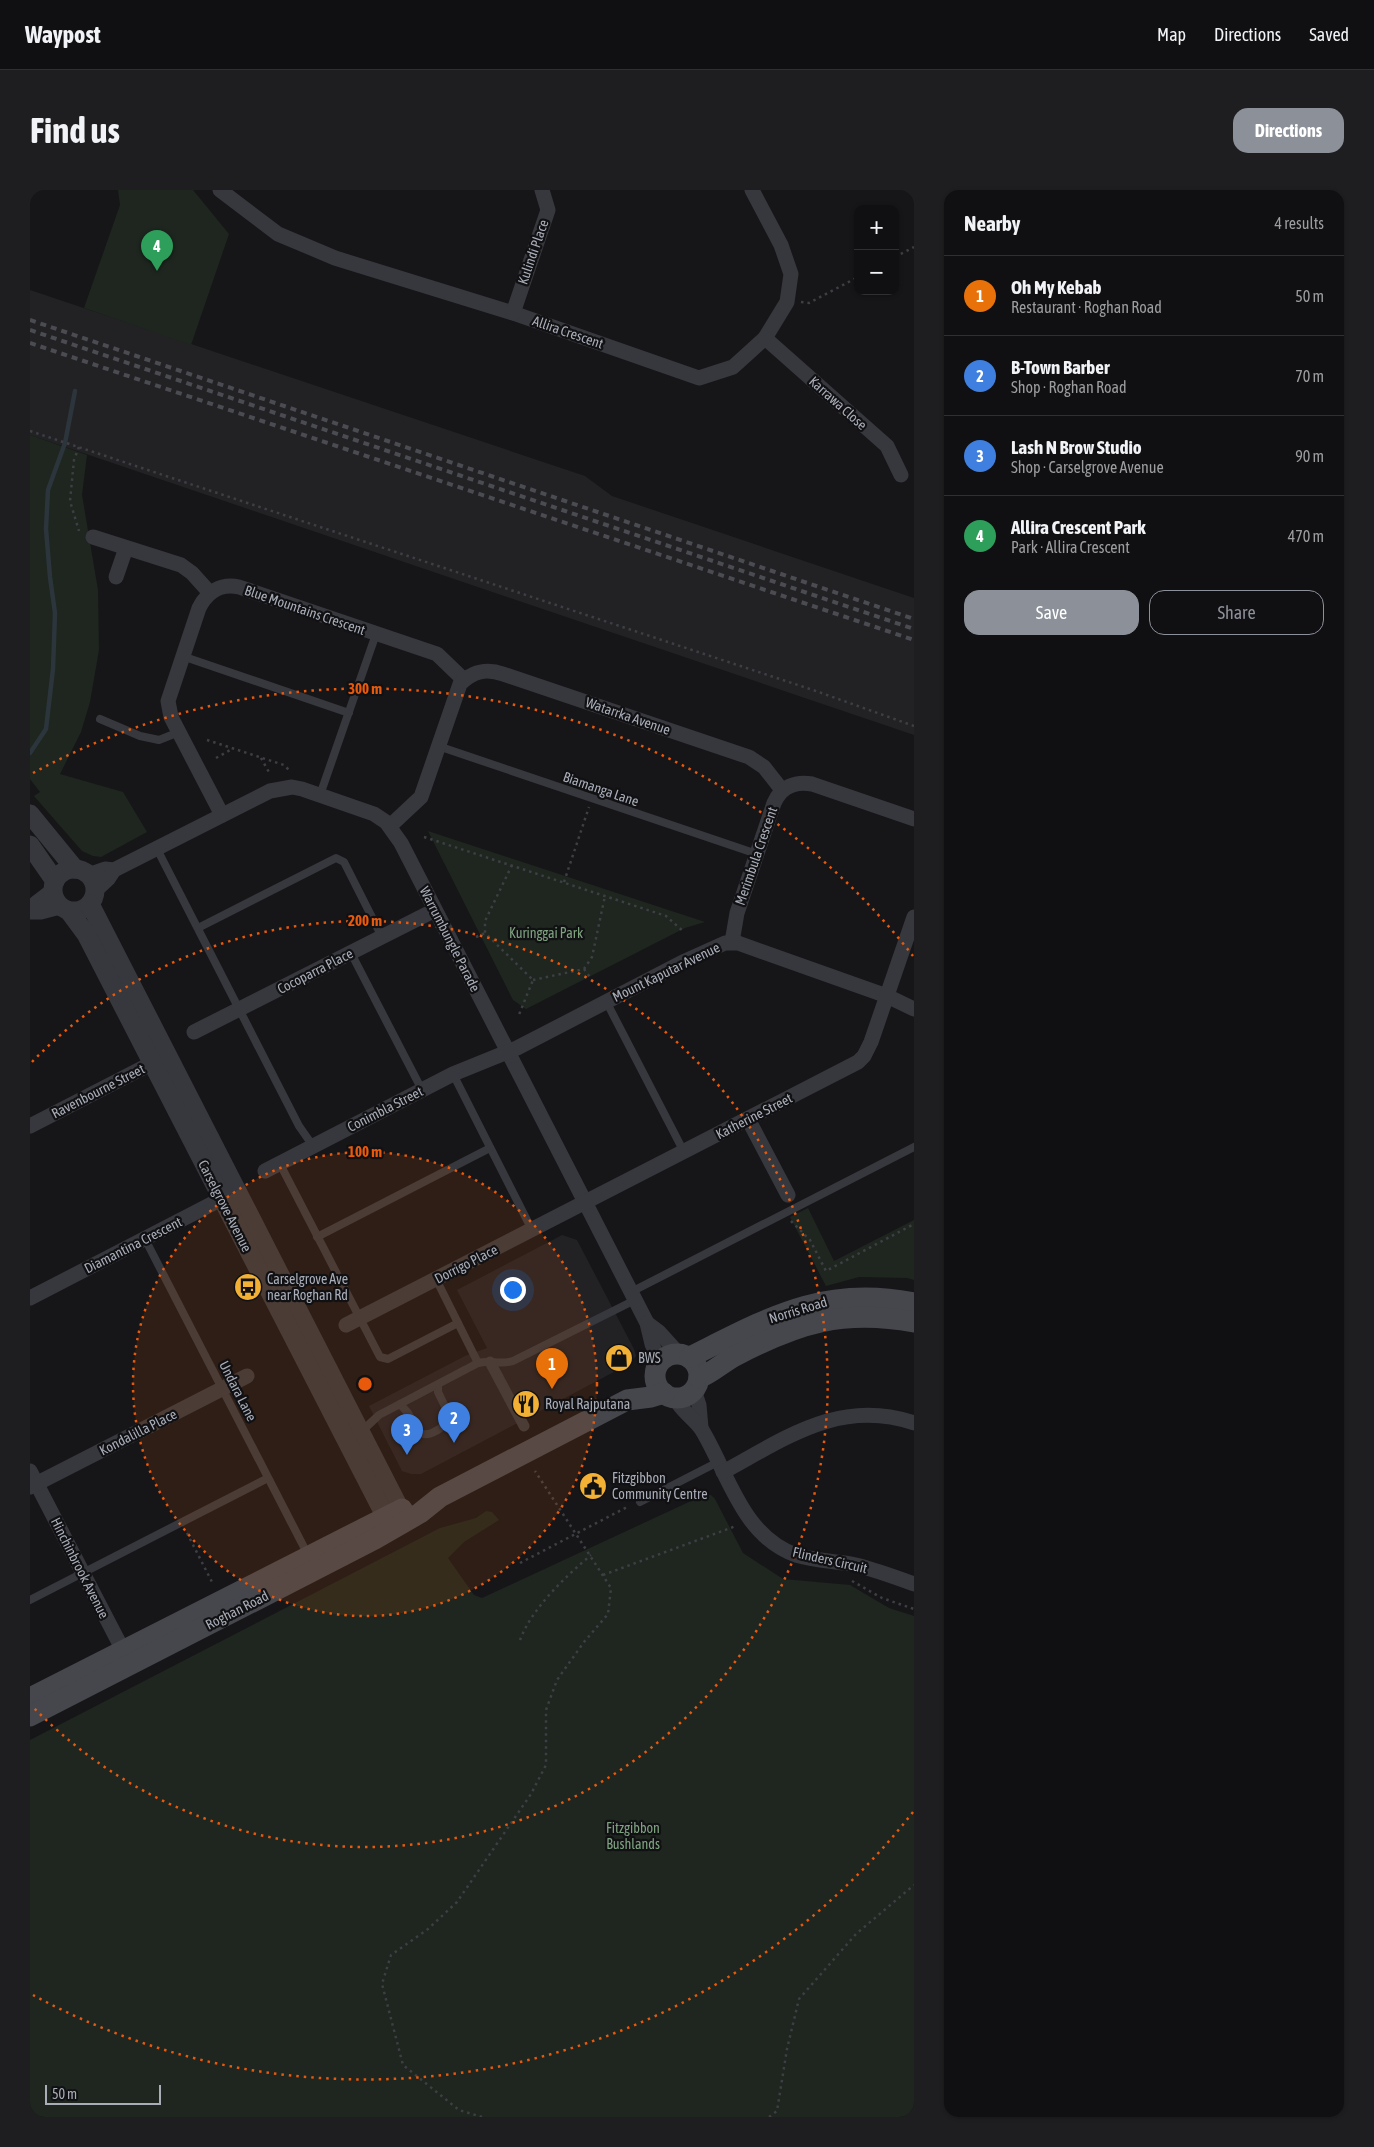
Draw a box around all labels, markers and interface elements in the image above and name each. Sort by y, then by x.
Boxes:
text: Waypost [25,21,101,48]
text: Map [1157,24,1186,45]
text: Directions [1214,24,1281,45]
text: Saved [1309,24,1349,45]
button: Directions [1233,108,1344,153]
text: Find us [30,110,120,150]
map controls [854,205,899,295]
button: + [854,205,899,250]
text: Nearby [964,211,1020,235]
text: 4 results [1274,214,1324,232]
street label: Kulindi Place [514,217,552,287]
pin: 4 [141,230,173,271]
button: − [854,250,899,295]
text: Oh My Kebab [1011,276,1101,298]
text: 1 [976,287,984,305]
text: 50 m [1295,287,1324,305]
text: Restaurant · Roghan Road [1011,298,1162,316]
street label: Allira Crescent [530,312,606,352]
text: B-Town Barber [1011,356,1110,378]
text: 2 [976,367,984,385]
text: 70 m [1295,367,1324,385]
street label: Karrawa Close [806,373,870,433]
text: Shop · Roghan Road [1011,378,1127,396]
text: Lash N Brow Studio [1011,436,1142,458]
text: 3 [976,447,984,465]
text: 90 m [1295,447,1324,465]
text: Shop · Carselgrove Avenue [1011,458,1164,476]
text: Allira Crescent Park [1011,516,1146,538]
text: 4 [976,527,984,545]
text: 470 m [1288,527,1324,545]
text: Park · Allira Crescent [1011,538,1130,556]
street label: Blue Mountains Crescent [243,582,367,638]
button: Save [964,590,1139,635]
button: Share [1149,590,1324,635]
text: 300 m [348,680,382,697]
street label: Watarrka Avenue [584,694,672,738]
street label: Biamanga Lane [561,769,641,809]
street label: Merimbula Crescent [732,805,780,907]
street label: Warrumbungle Parade [417,884,483,994]
text: 200 m [348,912,382,929]
park label: Kuringgai Park [509,925,583,941]
street label: Mount Kaputar Avenue [610,939,722,1005]
street label: Cocoparra Place [274,945,356,997]
street label: Ravenbourne Street [49,1061,147,1121]
street label: Conimbla Street [345,1083,425,1135]
street label: Katherine Street [713,1090,795,1142]
text: 100 m [348,1143,382,1160]
street label: Carselgrove Avenue [195,1157,255,1255]
street label: Diamantina Crescent [81,1213,185,1277]
street label: Dorrigo Place [432,1241,500,1287]
place label: Carselgrove Ave near Roghan Rd [267,1271,348,1303]
bus stop icon: Carselgrove Ave near Roghan Rd [233,1272,263,1302]
your location [500,1277,526,1303]
street label: Norris Road [767,1294,829,1326]
shop icon: BWS [604,1343,634,1373]
pin: 1 [536,1348,568,1389]
place label: BWS [638,1350,661,1366]
street label: Undara Lane [216,1358,260,1424]
centre of rings [356,1375,374,1393]
restaurant icon: Royal Rajputana [511,1389,541,1419]
place label: Royal Rajputana [545,1396,630,1412]
pin: 2 [438,1402,470,1443]
street label: Kondalilla Place [97,1406,179,1458]
pin: 3 [391,1414,423,1455]
place label: Fitzgibbon Community Centre [612,1470,708,1502]
public building icon: Fitzgibbon Community Centre [578,1471,608,1501]
street label: Hinchinbrook Avenue [48,1515,112,1621]
street label: Flinders Circuit [791,1544,869,1576]
street label: Roghan Road [203,1587,271,1633]
park label: Fitzgibbon Bushlands [606,1820,660,1852]
scale bar [45,2082,161,2105]
text: 50 m [52,2086,77,2102]

